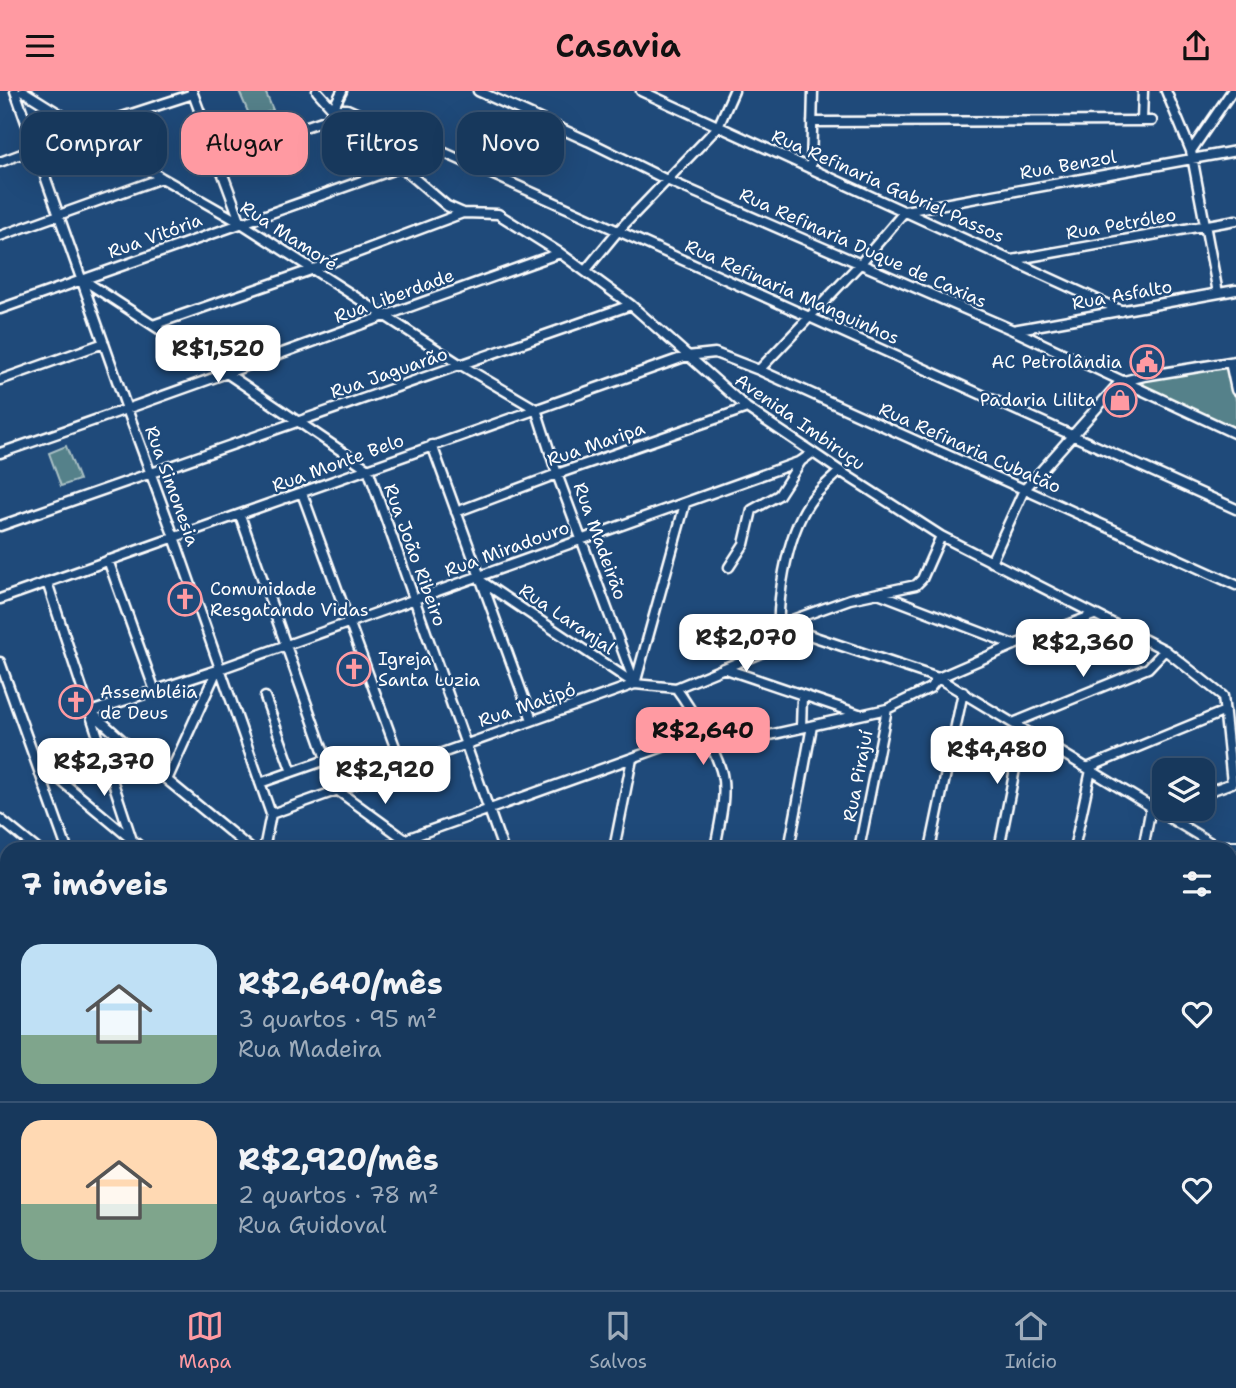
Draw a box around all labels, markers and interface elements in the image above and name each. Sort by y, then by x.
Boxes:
text: Casavia [555,24,681,67]
icon: menu [21,27,59,65]
icon: share [1177,27,1215,65]
chip: Comprar [21,112,167,175]
chip: Alugar [181,112,308,175]
chip: Filtros [322,112,443,175]
chip: Novo [457,112,564,175]
street label: Rua Refinaria Gabriel Passos [768,124,1008,248]
street label: Rua Benzol [1018,145,1119,185]
street label: Rua Refinaria Duque de Caxias [735,182,991,314]
street label: Rua Mamoré [236,195,342,277]
street label: Rua Petróleo [1064,203,1178,245]
street label: Rua Vitória [105,208,205,264]
street label: Rua Refinaria Manguinhos [681,234,903,350]
street label: Rua Liberdade [331,263,457,329]
street label: Rua Asfalto [1070,274,1174,316]
pin: R$1,520 [153,325,283,385]
text: R$1,520 [171,333,265,363]
street label: Rua Jaguarão [327,342,451,404]
public building icon: AC Petrolândia [1128,343,1166,381]
place label: AC Petrolândia [991,350,1122,374]
street label: Avenida Imbiruçu [730,368,870,476]
shop icon: Padaria Lilita [1101,381,1139,419]
place label: Padaria Lilita [980,388,1096,412]
street label: Rua Refinaria Cubatão [875,397,1065,499]
street label: Rua Maripa [544,416,648,472]
street label: Rua Simonesia [139,423,205,549]
street label: Rua Monte Belo [269,428,407,498]
street label: Rua Madeirão [568,479,632,603]
street label: Rua João Ribeiro [378,480,452,630]
street label: Rua Miradouro [441,515,573,583]
place label: Comunidade Resgatando Vidas [210,577,369,622]
street label: Rua Laranjal [514,578,620,660]
church icon: Comunidade Resgatando Vidas [166,580,204,618]
pin: R$2,070 [681,615,811,674]
pin: R$2,360 [1018,619,1148,679]
text: R$2,070 [695,622,797,652]
text: R$2,360 [1032,627,1134,657]
place label: Igreja Santa Luzia [378,647,480,692]
church icon: Igreja Santa Luzia [335,650,373,688]
street label: Rua Matipó [475,677,579,733]
place label: Assembléia de Deus [100,680,197,725]
church icon: Assembléia de Deus [57,683,95,721]
pin: R$2,640 [638,707,768,767]
text: R$2,640 [652,715,754,745]
pin: R$4,480 [932,727,1062,786]
street label: Rua Pirajuí [837,728,879,824]
text: R$4,480 [947,734,1047,764]
pin: R$2,370 [39,739,169,798]
text: R$2,370 [53,746,155,776]
pin: R$2,920 [320,747,450,806]
text: R$2,920 [335,754,435,784]
map controls [1152,758,1215,821]
button: layers [1152,758,1215,821]
text: 7 imóveis [21,864,168,905]
icon: filters [1178,865,1216,903]
text: R$2,640/mês [238,963,443,1004]
icon: home [77,972,161,1056]
icon: heart [1178,995,1216,1033]
text: 3 quartos · 95 m² [238,1004,437,1034]
text: Rua Madeira [238,1034,382,1064]
text: R$2,920/mês [238,1139,439,1180]
icon: home [77,1148,161,1232]
icon: heart [1178,1171,1216,1209]
text: 2 quartos · 78 m² [238,1180,439,1210]
text: Rua Guidoval [238,1210,386,1240]
tab: Mapa [179,1307,231,1374]
tab: Salvos [589,1307,647,1374]
tab: Início [1005,1307,1057,1374]

